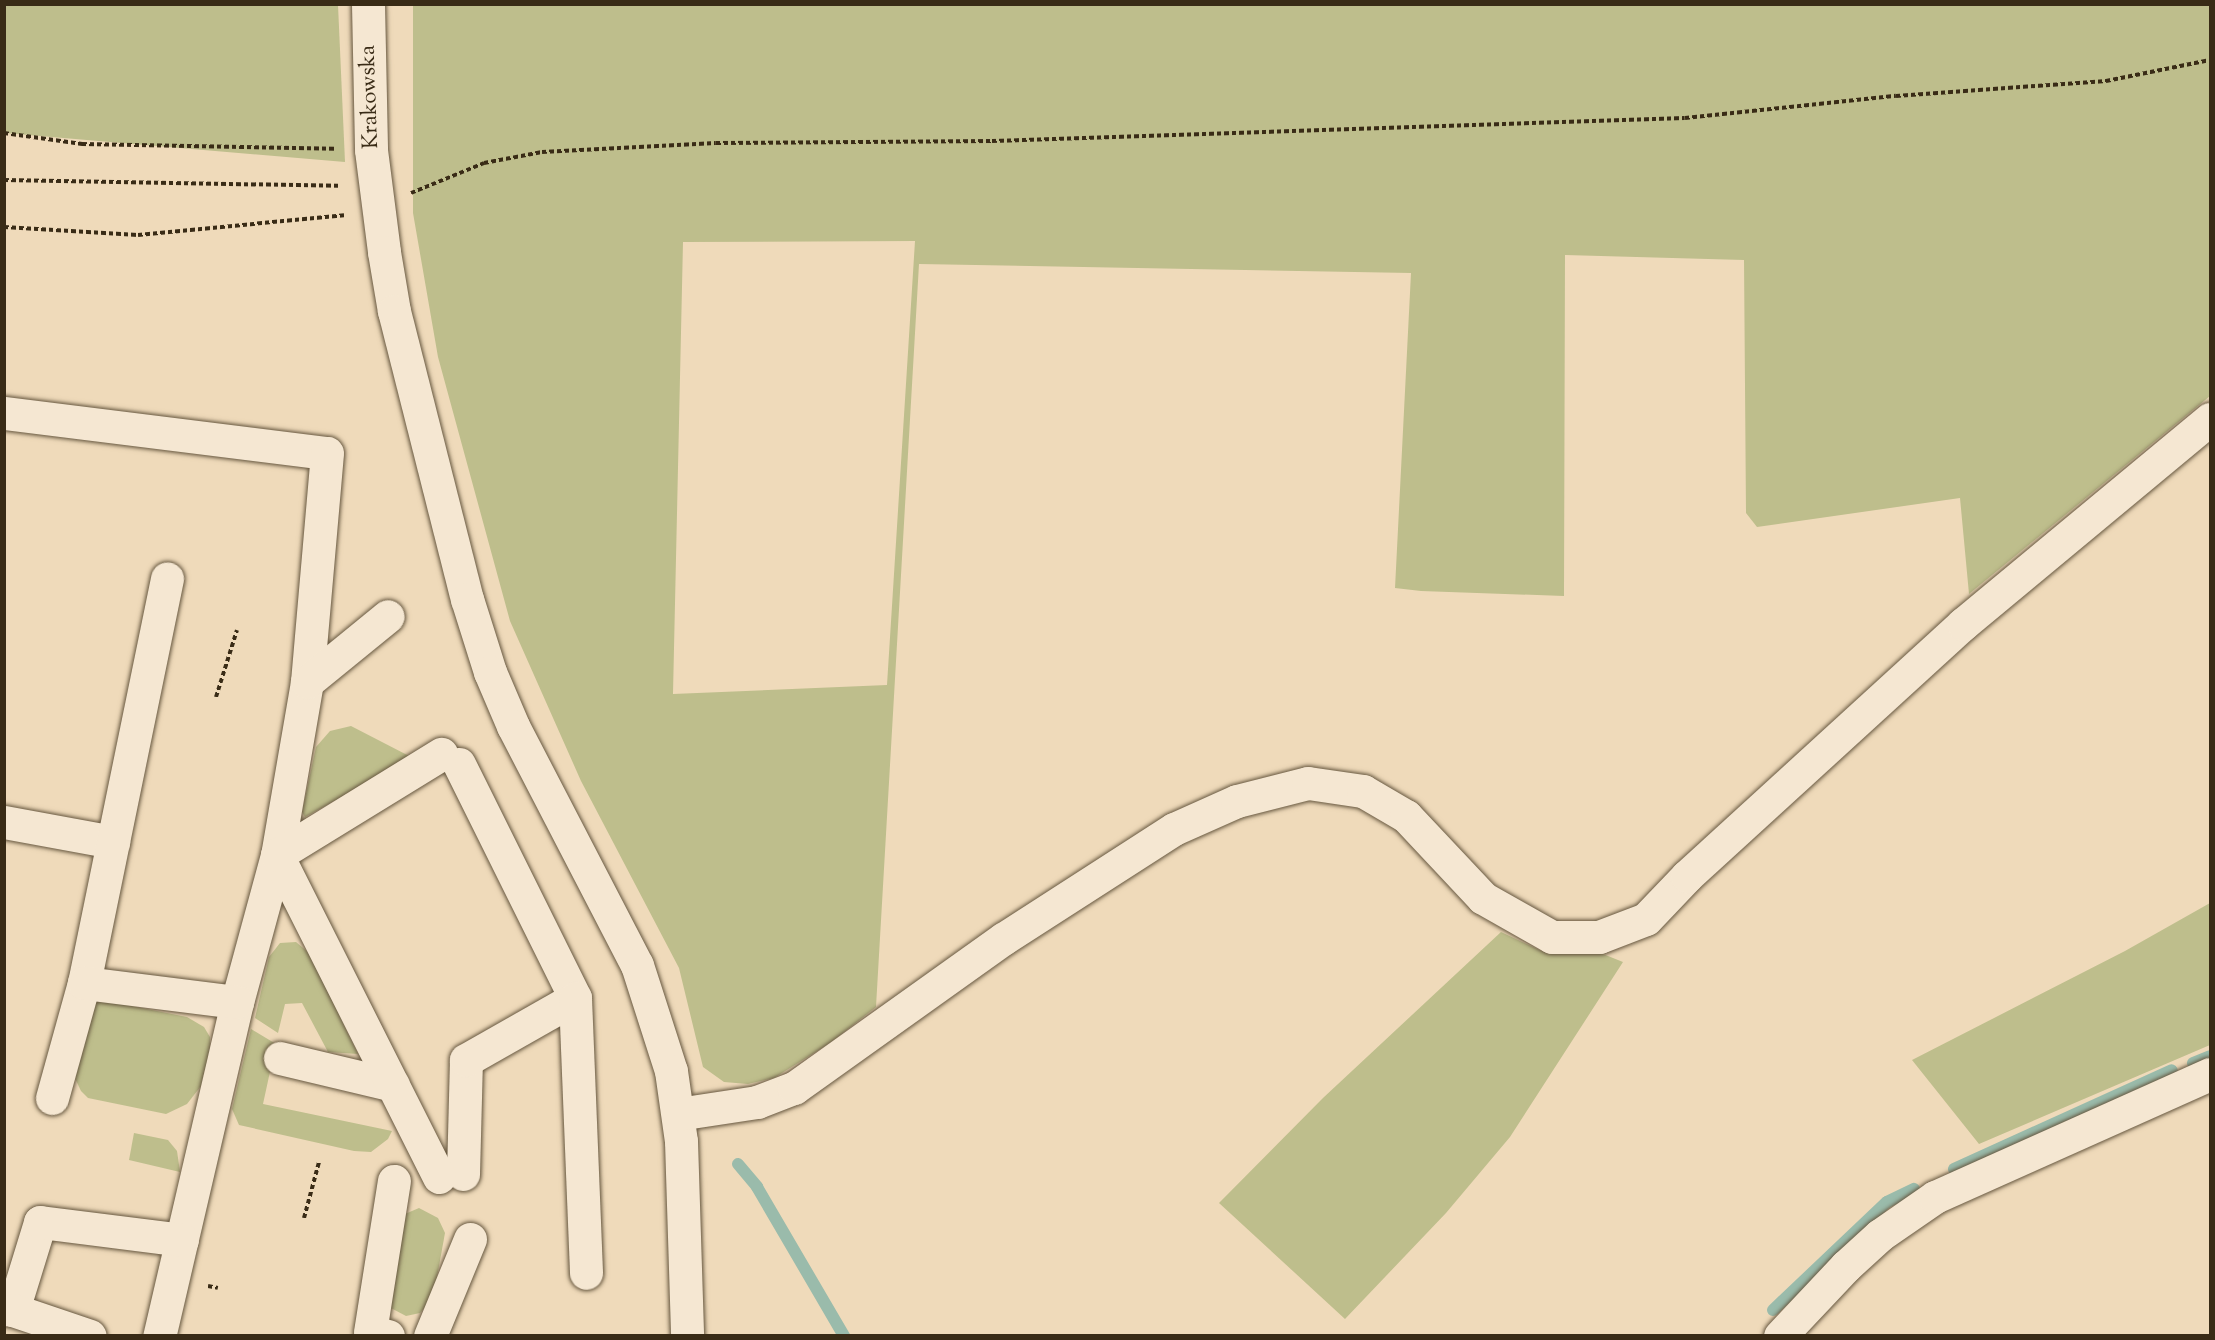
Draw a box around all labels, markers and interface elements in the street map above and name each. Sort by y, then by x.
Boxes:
street label: Krakowska [356,45,386,149]

